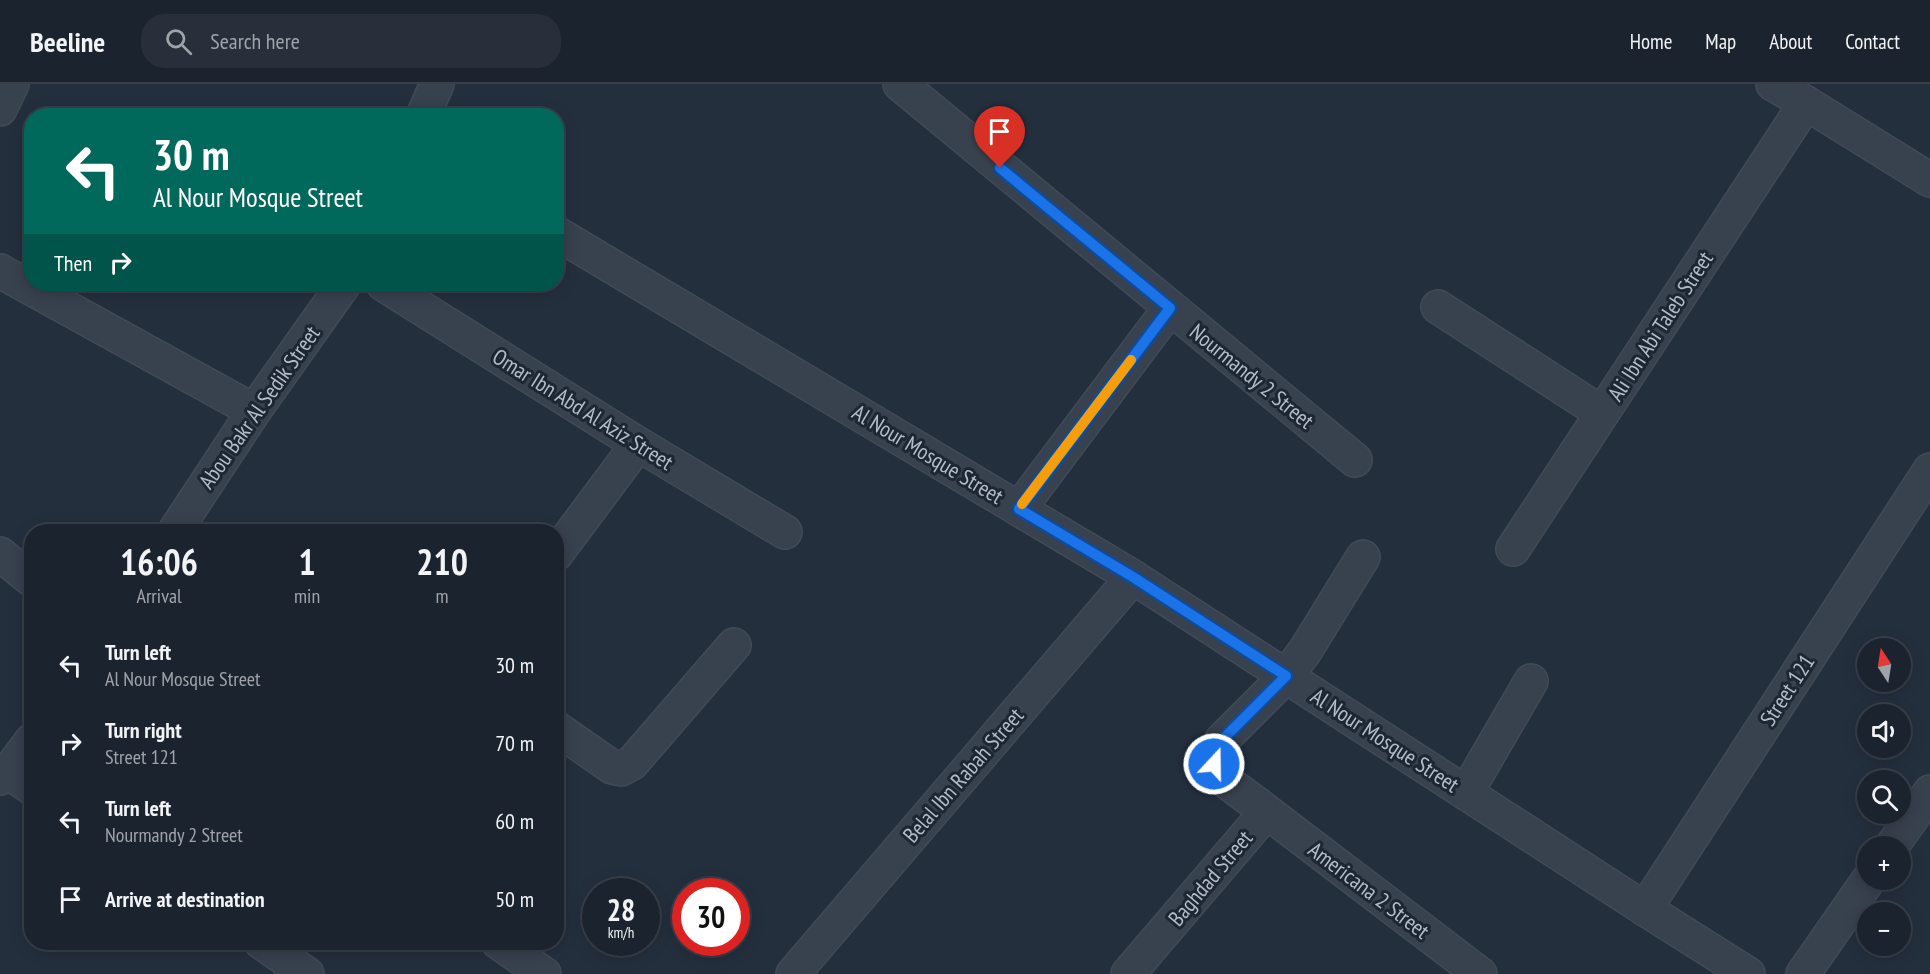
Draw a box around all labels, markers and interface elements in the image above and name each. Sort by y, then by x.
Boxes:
search box [141,14,561,68]
text: Beeline [30,23,105,60]
icon: search [162,25,195,58]
text: Search here [210,27,300,55]
text: Home [1630,28,1672,55]
text: Map [1705,28,1736,55]
text: About [1769,28,1812,55]
text: Contact [1845,28,1900,55]
pin [974,106,1025,168]
icon: arrive [983,115,1016,148]
text: 30 m [153,127,230,182]
icon: left [54,132,132,210]
text: Al Nour Mosque Street [153,180,363,214]
icon: right [104,246,137,279]
street label: Ali Ibn Abi Taleb Street [1601,246,1719,406]
text: Then [54,249,92,277]
street label: Nourmandy 2 Street [1184,317,1320,435]
street label: Abou Bakr Al Sedik Street [192,320,326,494]
street label: Omar Ibn Abd Al Aziz Street [487,342,679,476]
street label: Al Nour Mosque Street [847,398,1009,510]
text: 16:06 [120,538,198,585]
text: 1 [298,538,316,585]
text: 210 [416,538,468,585]
text: Arrival [136,583,182,609]
text: min [294,583,320,609]
text: m [436,583,449,609]
text: Turn left [105,638,171,666]
north arrow [1857,638,1911,692]
map controls [1857,638,1911,956]
icon: left [54,649,87,682]
street label: Street 121 [1753,649,1821,731]
text: 30 m [495,651,534,679]
text: Al Nour Mosque Street [105,666,261,692]
street label: Al Nour Mosque Street [1306,682,1464,798]
street label: Belal Ibn Rabah Street [897,702,1029,848]
button: sound [1857,704,1911,758]
text: Turn right [105,716,182,744]
icon: right [54,727,87,760]
text: 70 m [495,729,534,757]
position arrow [1182,732,1246,796]
text: Street 121 [105,744,178,770]
button: search [1857,770,1911,824]
text: Turn left [105,794,171,822]
icon: left [54,805,87,838]
text: 60 m [495,807,534,835]
text: Nourmandy 2 Street [105,822,243,848]
street label: Baghdad Street [1162,824,1258,932]
street label: Americana 2 Street [1303,835,1435,945]
button: + [1857,836,1911,890]
speed limit sign: 30 [672,878,750,956]
icon: arrive [54,883,87,916]
text: Arrive at destination [105,885,265,913]
text: 50 m [495,885,534,913]
text: 28 [607,890,635,929]
button: − [1857,902,1911,956]
text: km/h [608,923,634,942]

